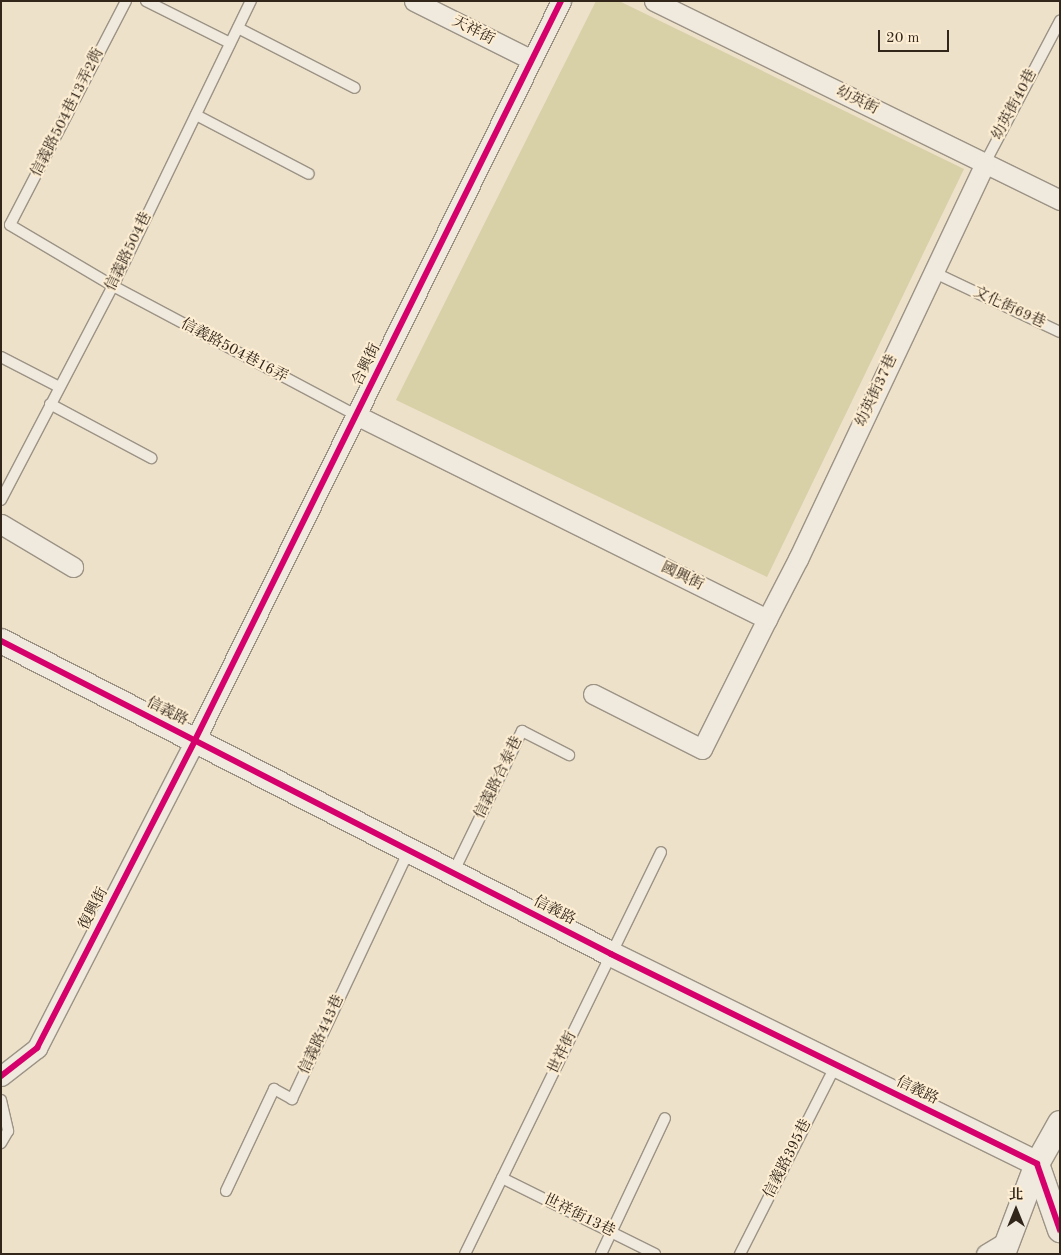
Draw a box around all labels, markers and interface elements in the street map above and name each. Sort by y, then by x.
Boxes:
street label: 天祥街 [449,13,497,49]
scale bar [881,20,952,52]
text: 20 m [886,31,920,46]
street label: 信義路504巷13弄2衖 [28,46,108,180]
street label: 幼英街40巷 [989,67,1041,143]
street label: 幼英街 [833,83,881,119]
street label: 信義路504巷 [102,209,156,295]
street label: 文化街69巷 [970,283,1048,333]
street label: 信義路504巷16弄 [177,315,291,387]
street label: 合興街 [349,341,385,389]
street label: 幼英街37巷 [852,352,902,430]
street label: 國興街 [658,559,706,595]
street label: 信義路 [143,694,191,730]
street label: 信義路合泰巷 [471,734,527,822]
street label: 復興街 [76,885,112,933]
street label: 信義路 [530,893,578,929]
street label: 信義路443巷 [296,992,348,1078]
street label: 世祥街 [545,1029,581,1077]
street label: 信義路 [893,1073,941,1109]
street label: 信義路395巷 [760,1117,816,1201]
north arrow [991,1185,1041,1235]
text: 北 [1009,1188,1023,1202]
street label: 世祥街13巷 [540,1191,618,1241]

